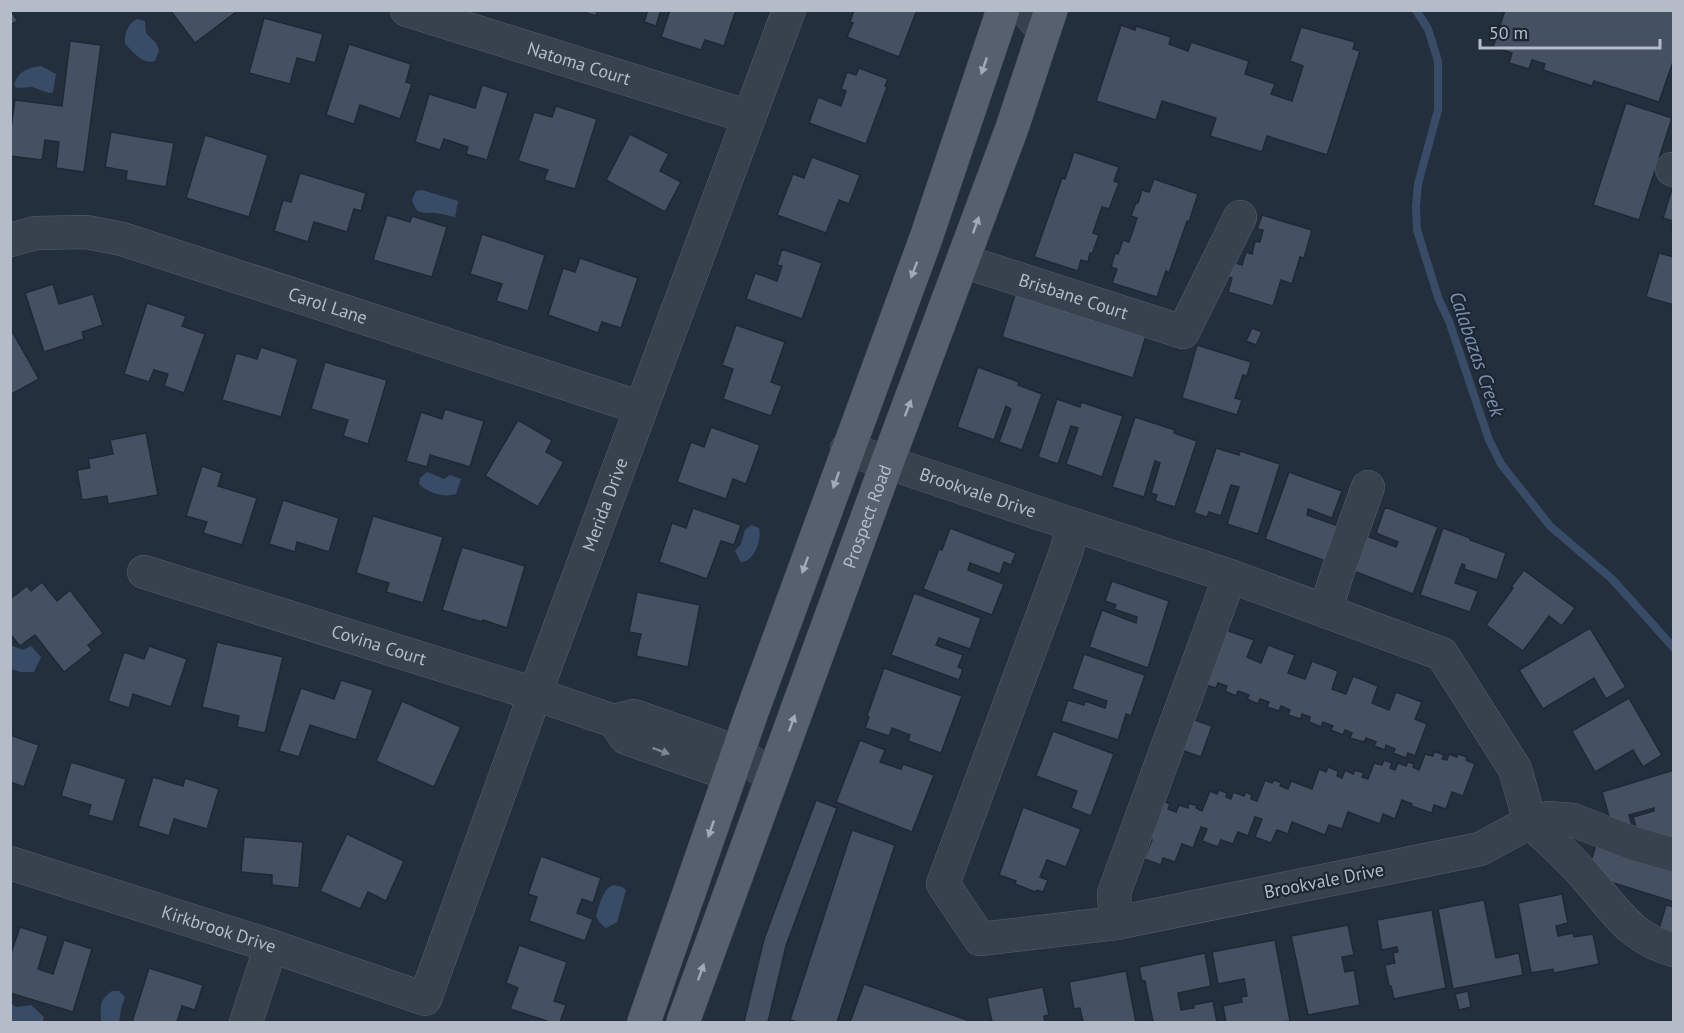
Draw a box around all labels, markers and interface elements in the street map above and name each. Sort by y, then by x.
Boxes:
scale bar [1480,12,1660,50]
text: 50 m [1489,21,1528,44]
street label: Natoma Court [525,36,633,90]
one-way arrow [979,57,988,75]
one-way arrow [971,216,981,234]
one-way arrow [908,261,918,279]
street label: Brisbane Court [1016,268,1131,325]
street label: Carol Lane [286,282,370,329]
water label: Calabazas Creek [1443,288,1511,421]
one-way arrow [903,399,913,417]
street label: Merida Drive [577,454,633,554]
street label: Prospect Road [838,461,896,571]
street label: Brookvale Drive [917,462,1039,523]
one-way arrow [831,471,840,489]
one-way arrow [800,556,809,574]
street label: Covina Court [329,619,429,670]
one-way arrow [788,713,798,731]
one-way arrow [652,746,670,756]
one-way arrow [705,820,715,838]
street label: Brookvale Drive [1262,858,1386,903]
street label: Kirkbrook Drive [159,900,279,958]
one-way arrow [697,963,707,981]

